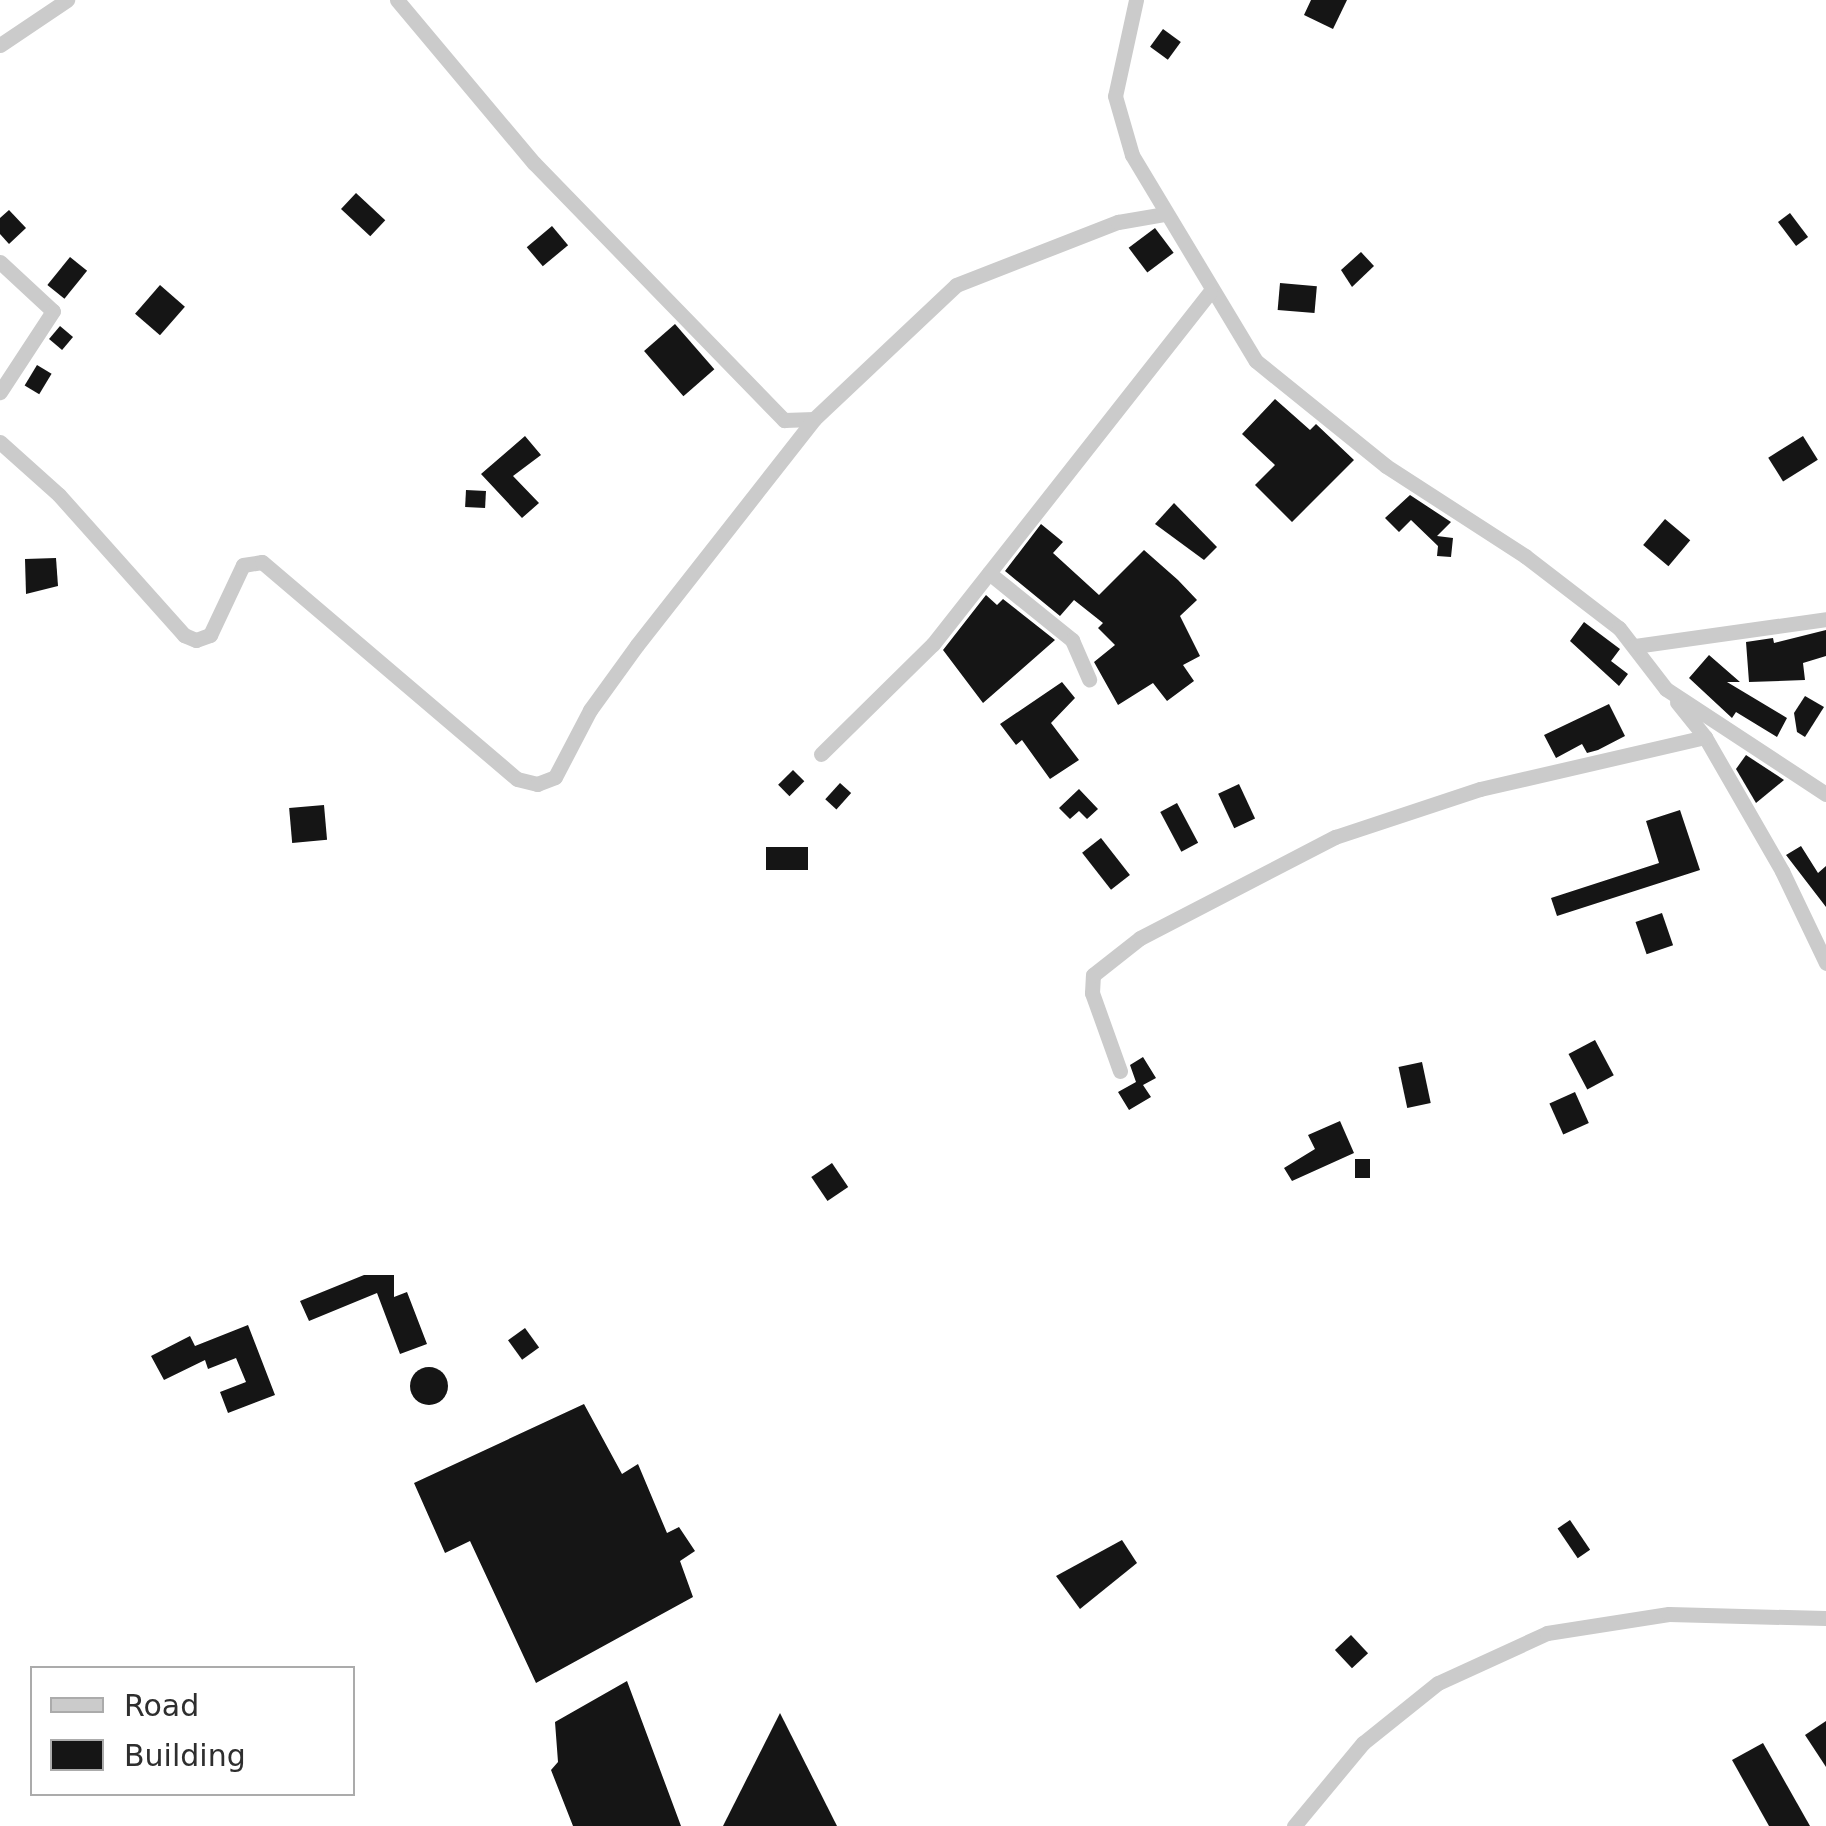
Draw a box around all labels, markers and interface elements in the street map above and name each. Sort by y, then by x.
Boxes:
legend [30,1666,355,1796]
text: Road [124,1688,199,1723]
text: Building [124,1738,246,1773]

